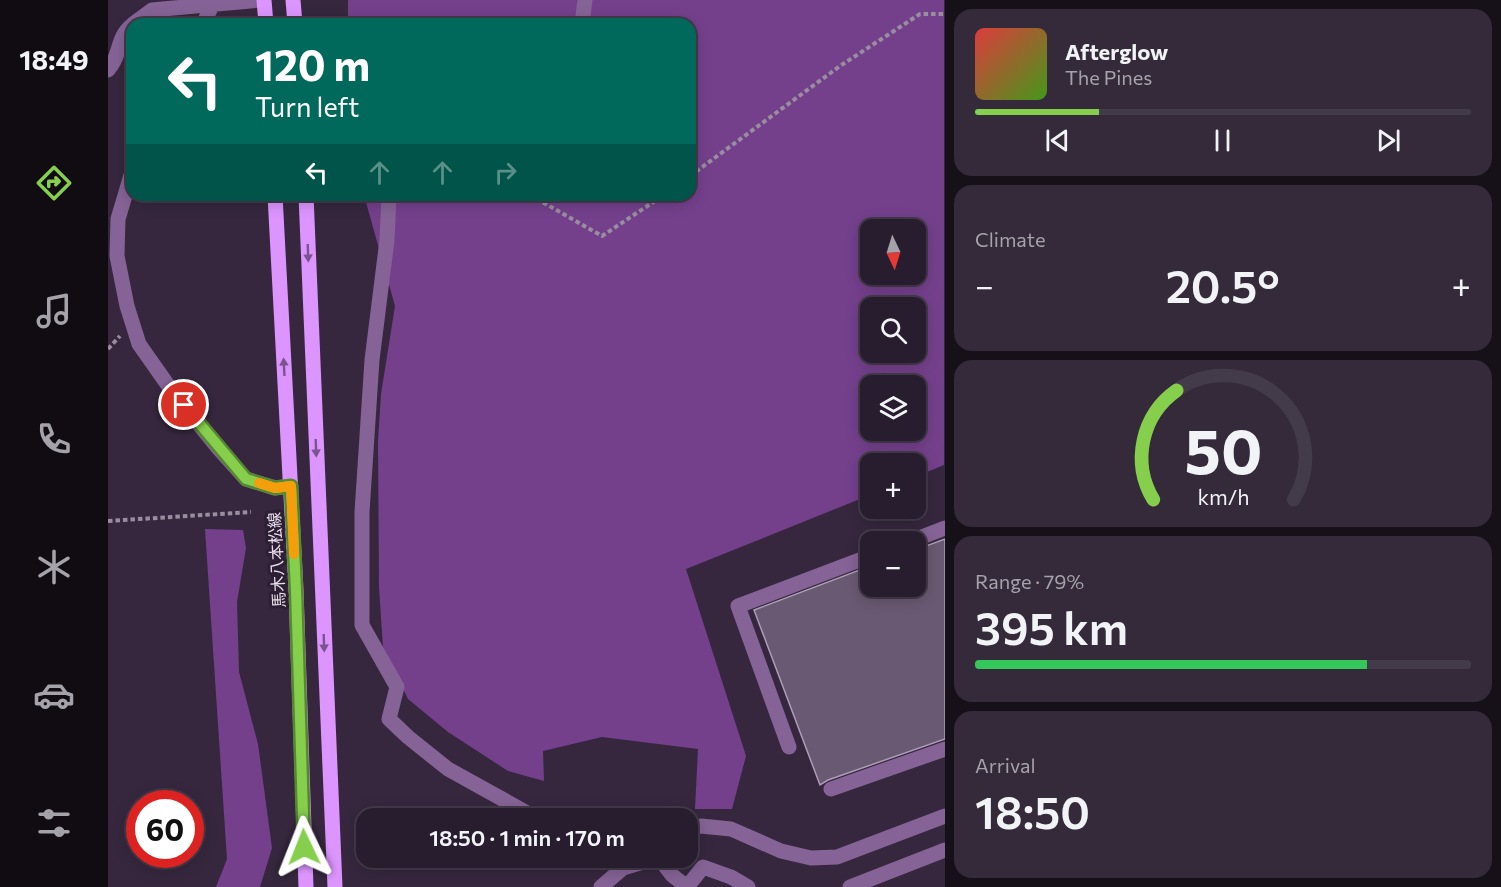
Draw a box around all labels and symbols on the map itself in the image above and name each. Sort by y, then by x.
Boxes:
north arrow [860,219,926,285]
one-way arrow [304,244,313,263]
one-way arrow [280,358,289,377]
pin [158,379,209,430]
one-way arrow [312,439,321,458]
street label: 馬木八本松線 [264,512,288,608]
one-way arrow [320,634,329,653]
speed limit sign: 60 [126,790,204,868]
position arrow [272,815,336,879]

